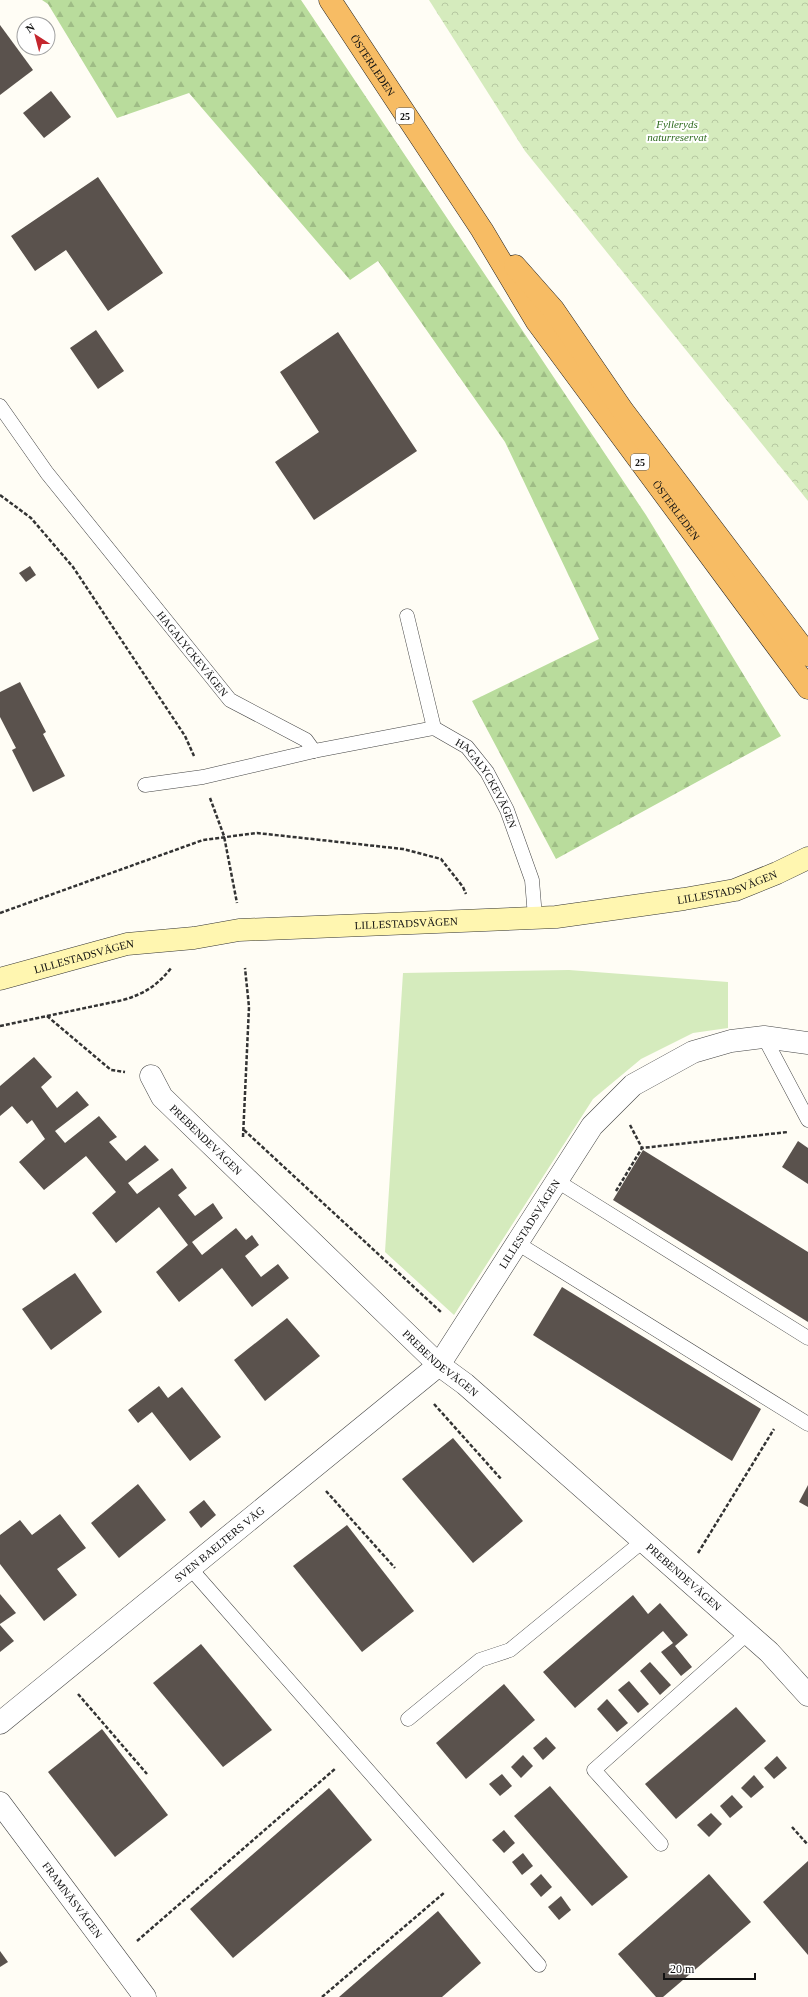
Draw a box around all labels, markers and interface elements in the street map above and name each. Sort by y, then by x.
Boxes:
north arrow [16,16,56,56]
text: N [23,21,37,35]
street label: ÖSTERLEDEN [348,32,398,98]
road number: 25 [396,108,414,124]
park label: Fylleryds naturreservat [647,118,708,143]
road number: 25 [631,454,649,470]
street label: ÖSTERLEDEN [650,478,702,542]
street label: HAGALYCKEVÄGEN [155,609,231,699]
street label: HAGALYCKEVÄGEN [453,736,519,830]
street label: LILLESTADSVÄGEN [676,868,779,906]
street label: LILLESTADSVÄGEN [354,915,458,931]
street label: LILLESTADSVÄGEN [33,937,134,975]
street label: PREBENDEVÄGEN [168,1102,245,1177]
street label: LILLESTADSVÄGEN [496,1177,562,1271]
street label: PREBENDEVÄGEN [400,1327,481,1399]
street label: SVEN BAELTERS VÄG [172,1504,267,1584]
street label: PREBENDEVÄGEN [644,1541,724,1613]
street label: FRAMNÄSVÄGEN [40,1860,105,1940]
scale bar [664,1955,755,1981]
text: 20 m [670,1962,695,1976]

